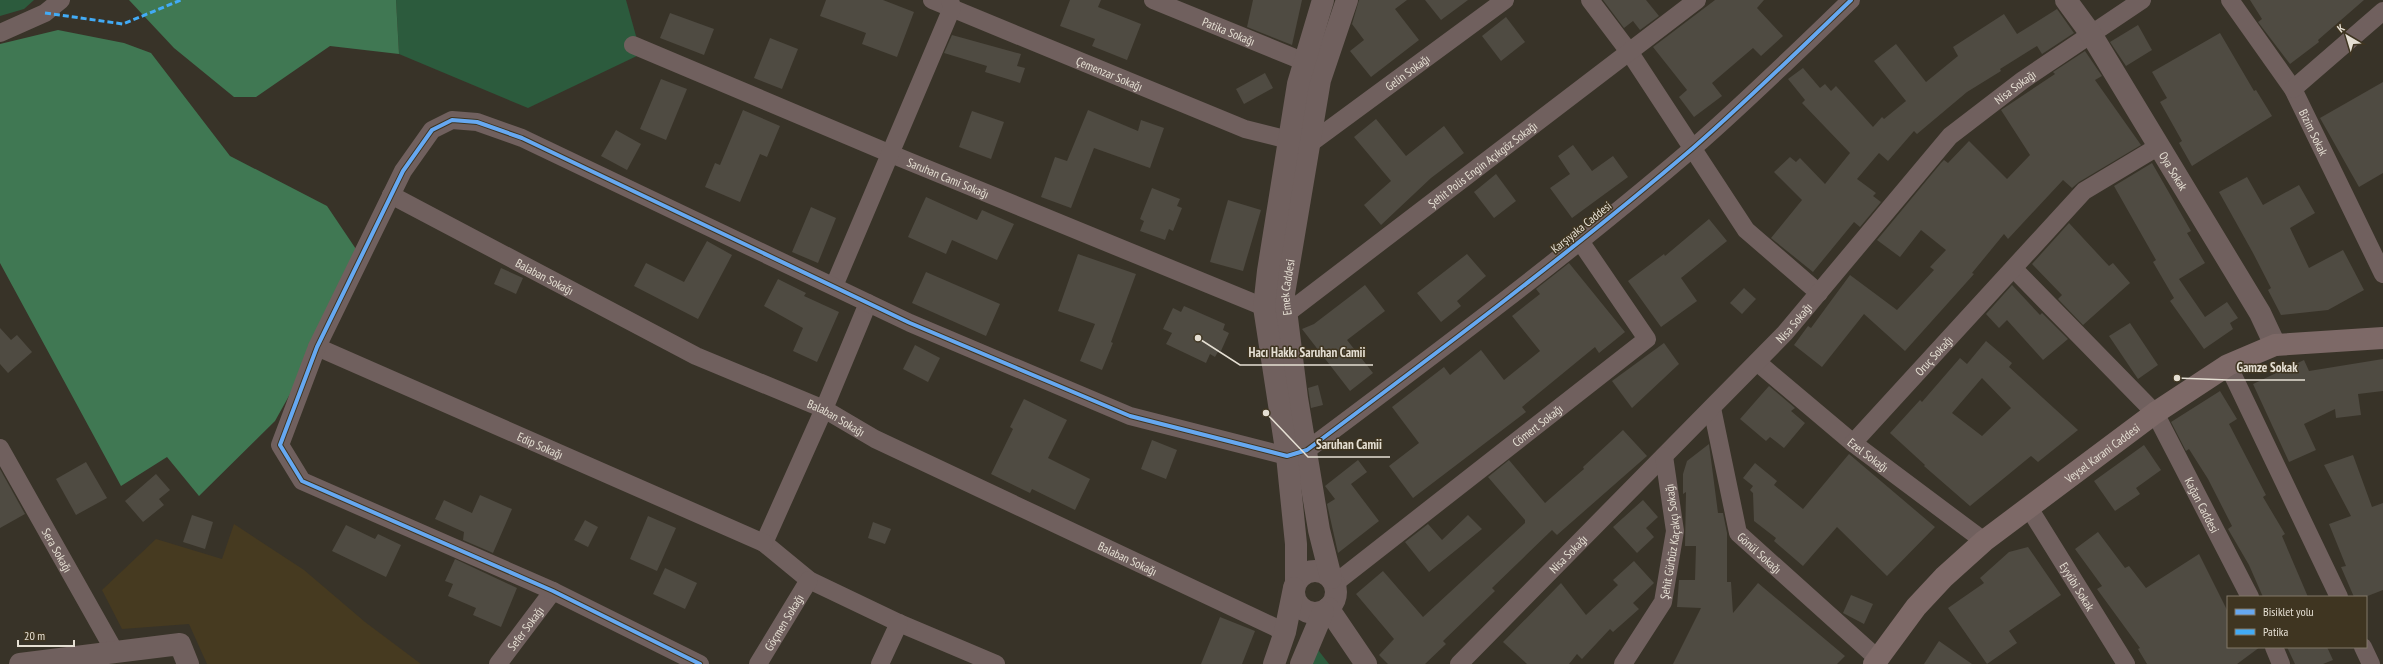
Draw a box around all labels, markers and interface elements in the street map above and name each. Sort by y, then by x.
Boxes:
street label: Patika Sokağı [1200,14,1257,48]
north arrow [2327,16,2367,56]
text: K [2334,21,2348,35]
street label: Gelin Sokağı [1382,51,1432,93]
street label: Çemenzar Sokağı [1074,53,1145,94]
street label: Nisa Sokağı [1991,66,2038,107]
street label: Bizim Sokak [2296,106,2332,158]
street label: Şehit Polis Engin Açıkgöz Sokağı [1425,118,1540,210]
street label: Oya Sokak [2156,148,2191,193]
street label: Saruhan Cami Sokağı [905,154,991,201]
street label: Karşıyaka Caddesi [1548,198,1614,256]
street label: Balaban Sokağı [513,255,576,298]
street label: Emek Caddesi [1276,258,1297,316]
street label: Nisa Sokağı [1772,299,1815,346]
street label: Oruç Sokağı [1911,332,1956,379]
callout: Hacı Hakkı Saruhan Camii [1240,340,1373,365]
text: Hacı Hakkı Saruhan Camii [1249,344,1366,361]
callout: Gamze Sokak [2228,355,2305,380]
text: Gamze Sokak [2236,359,2298,376]
street label: Balaban Sokağı [805,395,868,439]
street label: Cömert Sokağı [1509,401,1565,449]
street label: Veysel Karani Caddesi [2061,420,2142,486]
street label: Edip Sokağı [515,428,566,462]
callout: Saruhan Camii [1308,432,1390,457]
street label: Ezel Sokağı [1845,435,1892,475]
text: Saruhan Camii [1316,436,1382,453]
street label: Kağan Caddesi [2182,475,2223,535]
street label: Şehit Gürbüz Kaçakçı Sokağı [1656,483,1683,600]
street label: Sera Sokağı [39,525,76,575]
street label: Gönül Sokağı [1735,529,1785,576]
street label: Nisa Sokağı [1546,531,1590,576]
street label: Balaban Sokağı [1096,538,1160,578]
street label: Eyyübi Sokak [2057,559,2098,613]
street label: Göçmen Sokağı [761,591,806,653]
legend [2227,596,2367,648]
street label: Sefer Sokağı [504,603,547,653]
text: Bisiklet yolu [2263,604,2314,619]
scale bar [18,622,74,648]
text: Patika [2263,624,2288,639]
text: 20 m [24,628,45,643]

